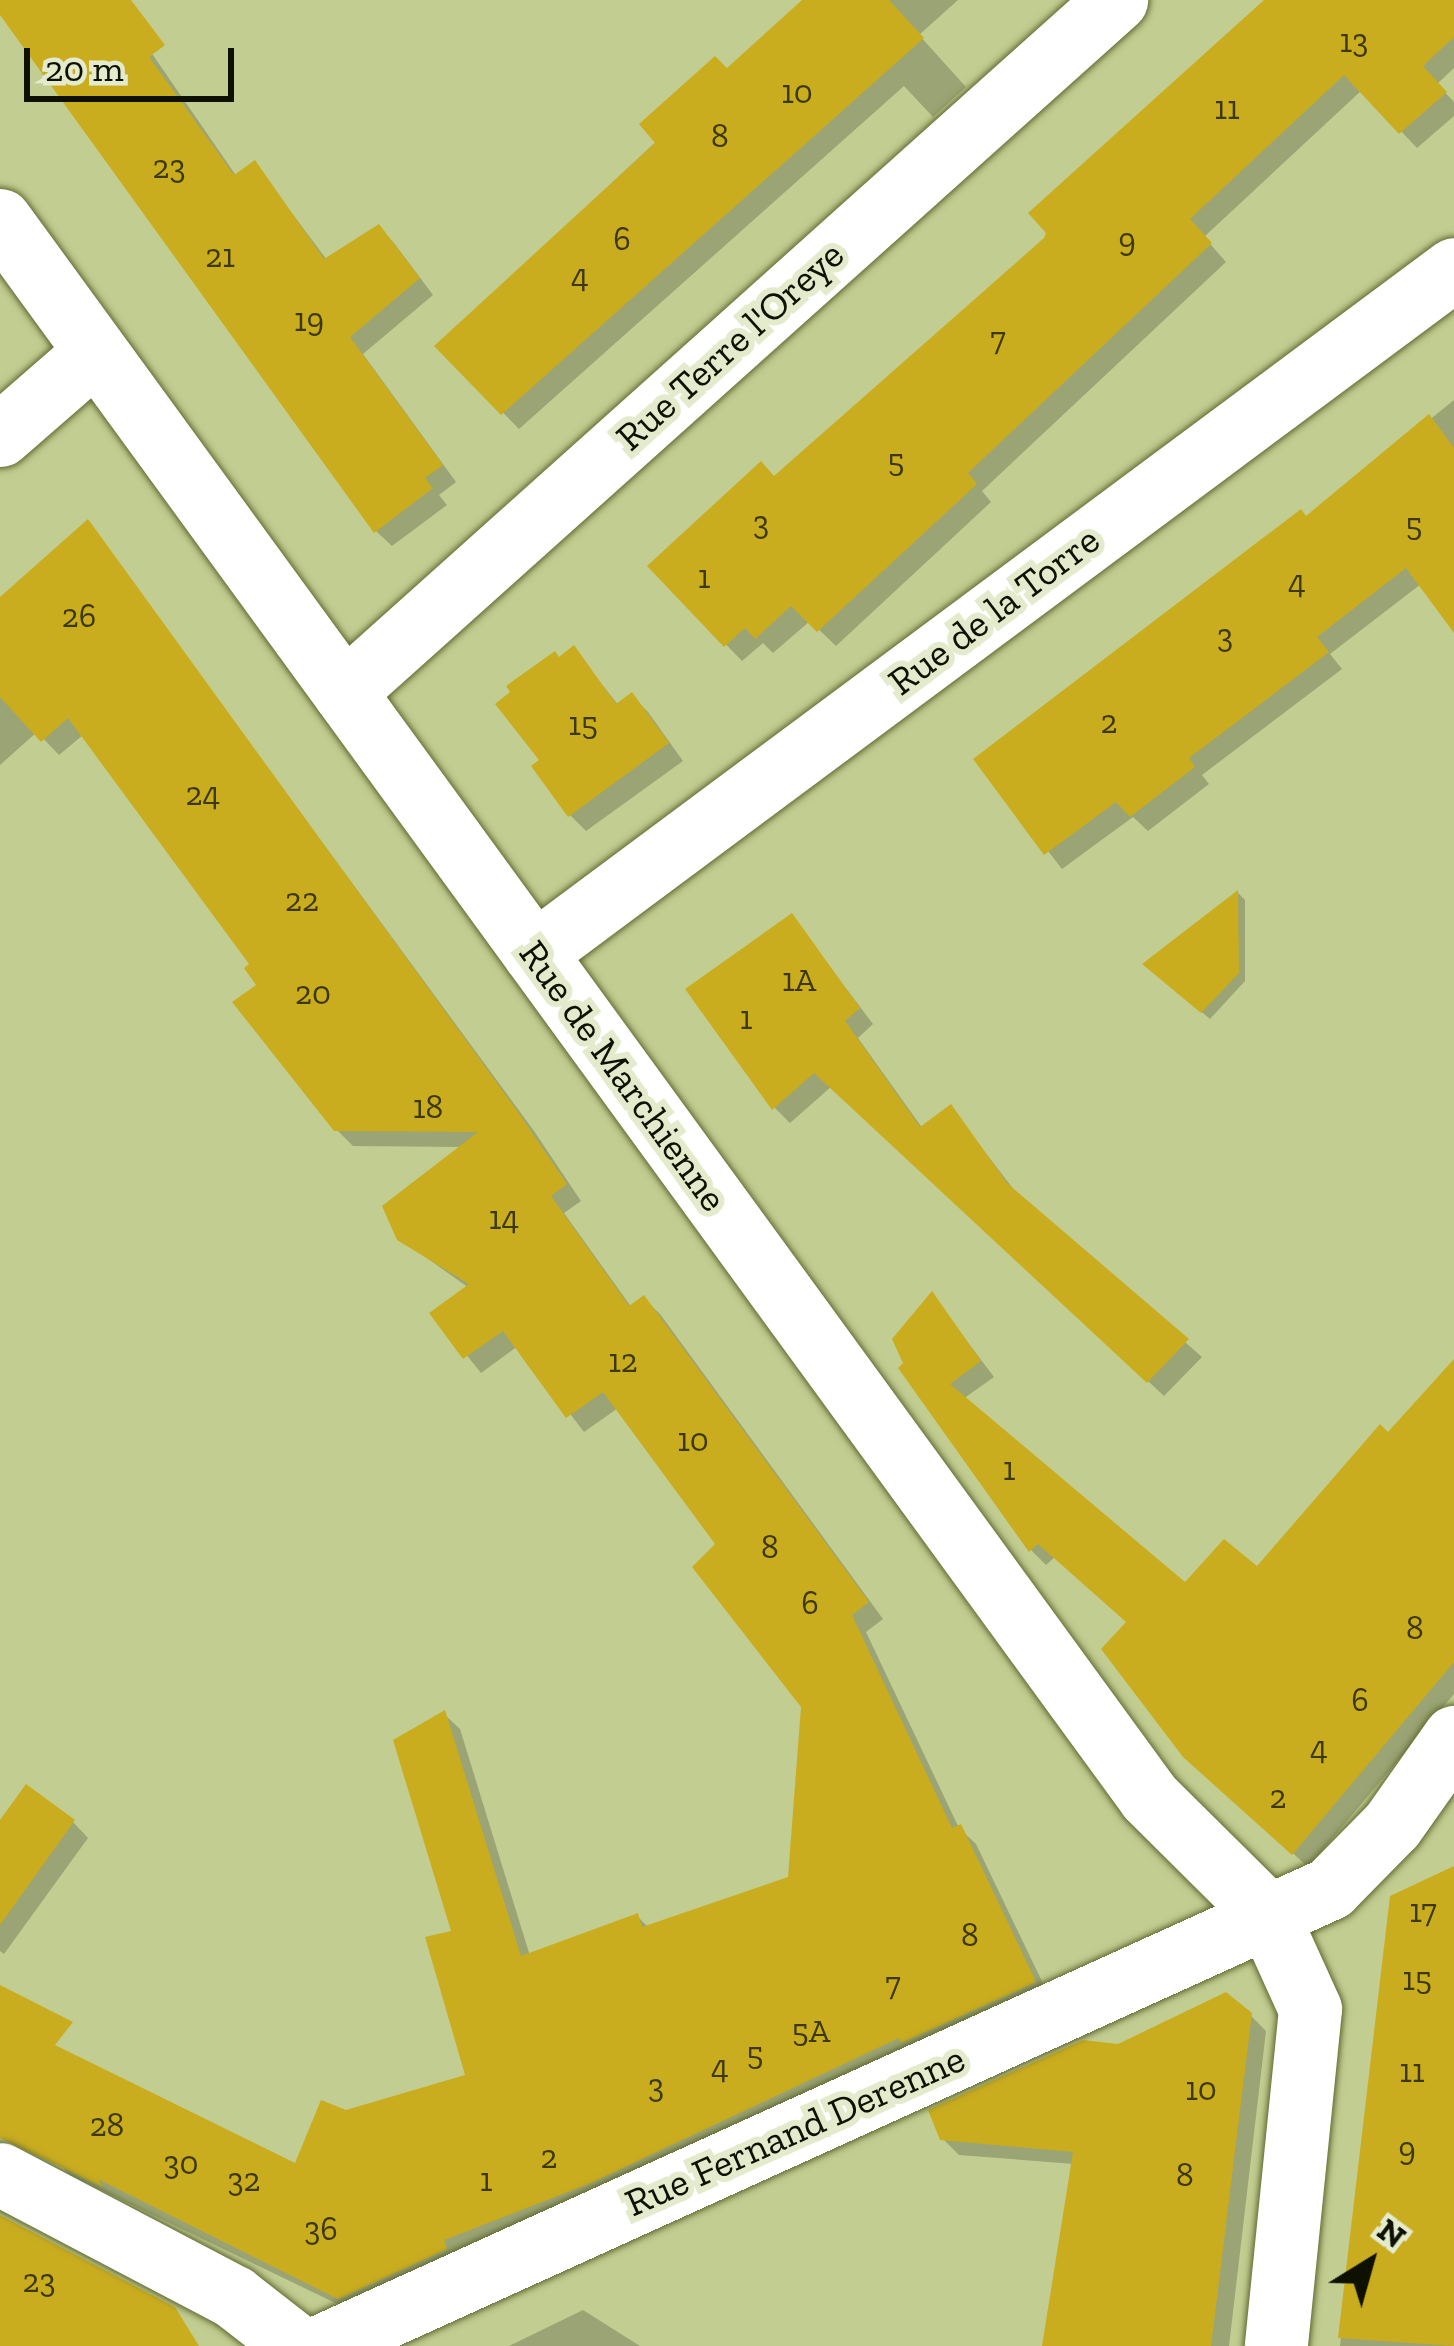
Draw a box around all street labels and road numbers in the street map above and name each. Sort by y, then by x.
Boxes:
street label: Rue Terre l'Oreye [606,231,854,461]
street label: Rue de la Torre [879,516,1109,706]
street label: Rue de Marchienne [509,932,737,1220]
street label: Rue Fernand Derenne [618,2035,972,2227]

